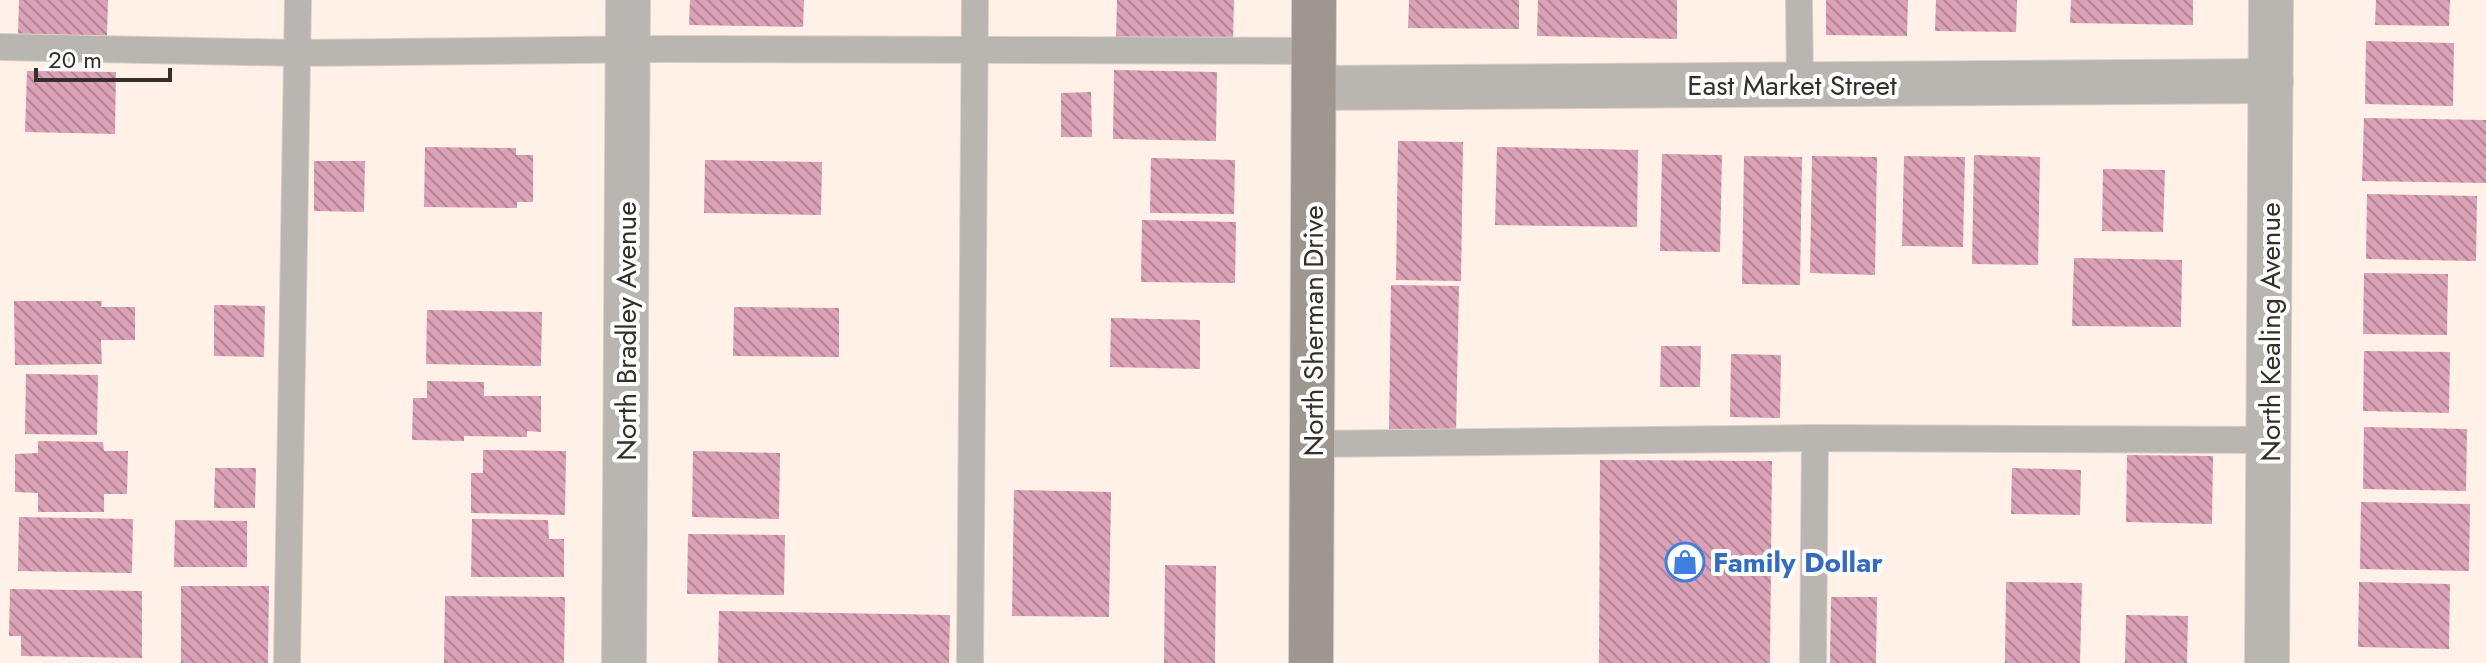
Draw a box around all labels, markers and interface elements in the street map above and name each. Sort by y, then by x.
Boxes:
scale bar [36,32,170,82]
text: 20 m [48,42,102,77]
street label: East Market Street [1687,65,1897,106]
street label: North Bradley Avenue [606,201,647,461]
street label: North Kealing Avenue [2250,202,2291,462]
street label: North Sherman Drive [1293,205,1334,457]
shop icon: Family Dollar [1664,541,1706,583]
place label: Family Dollar [1713,542,1883,583]

